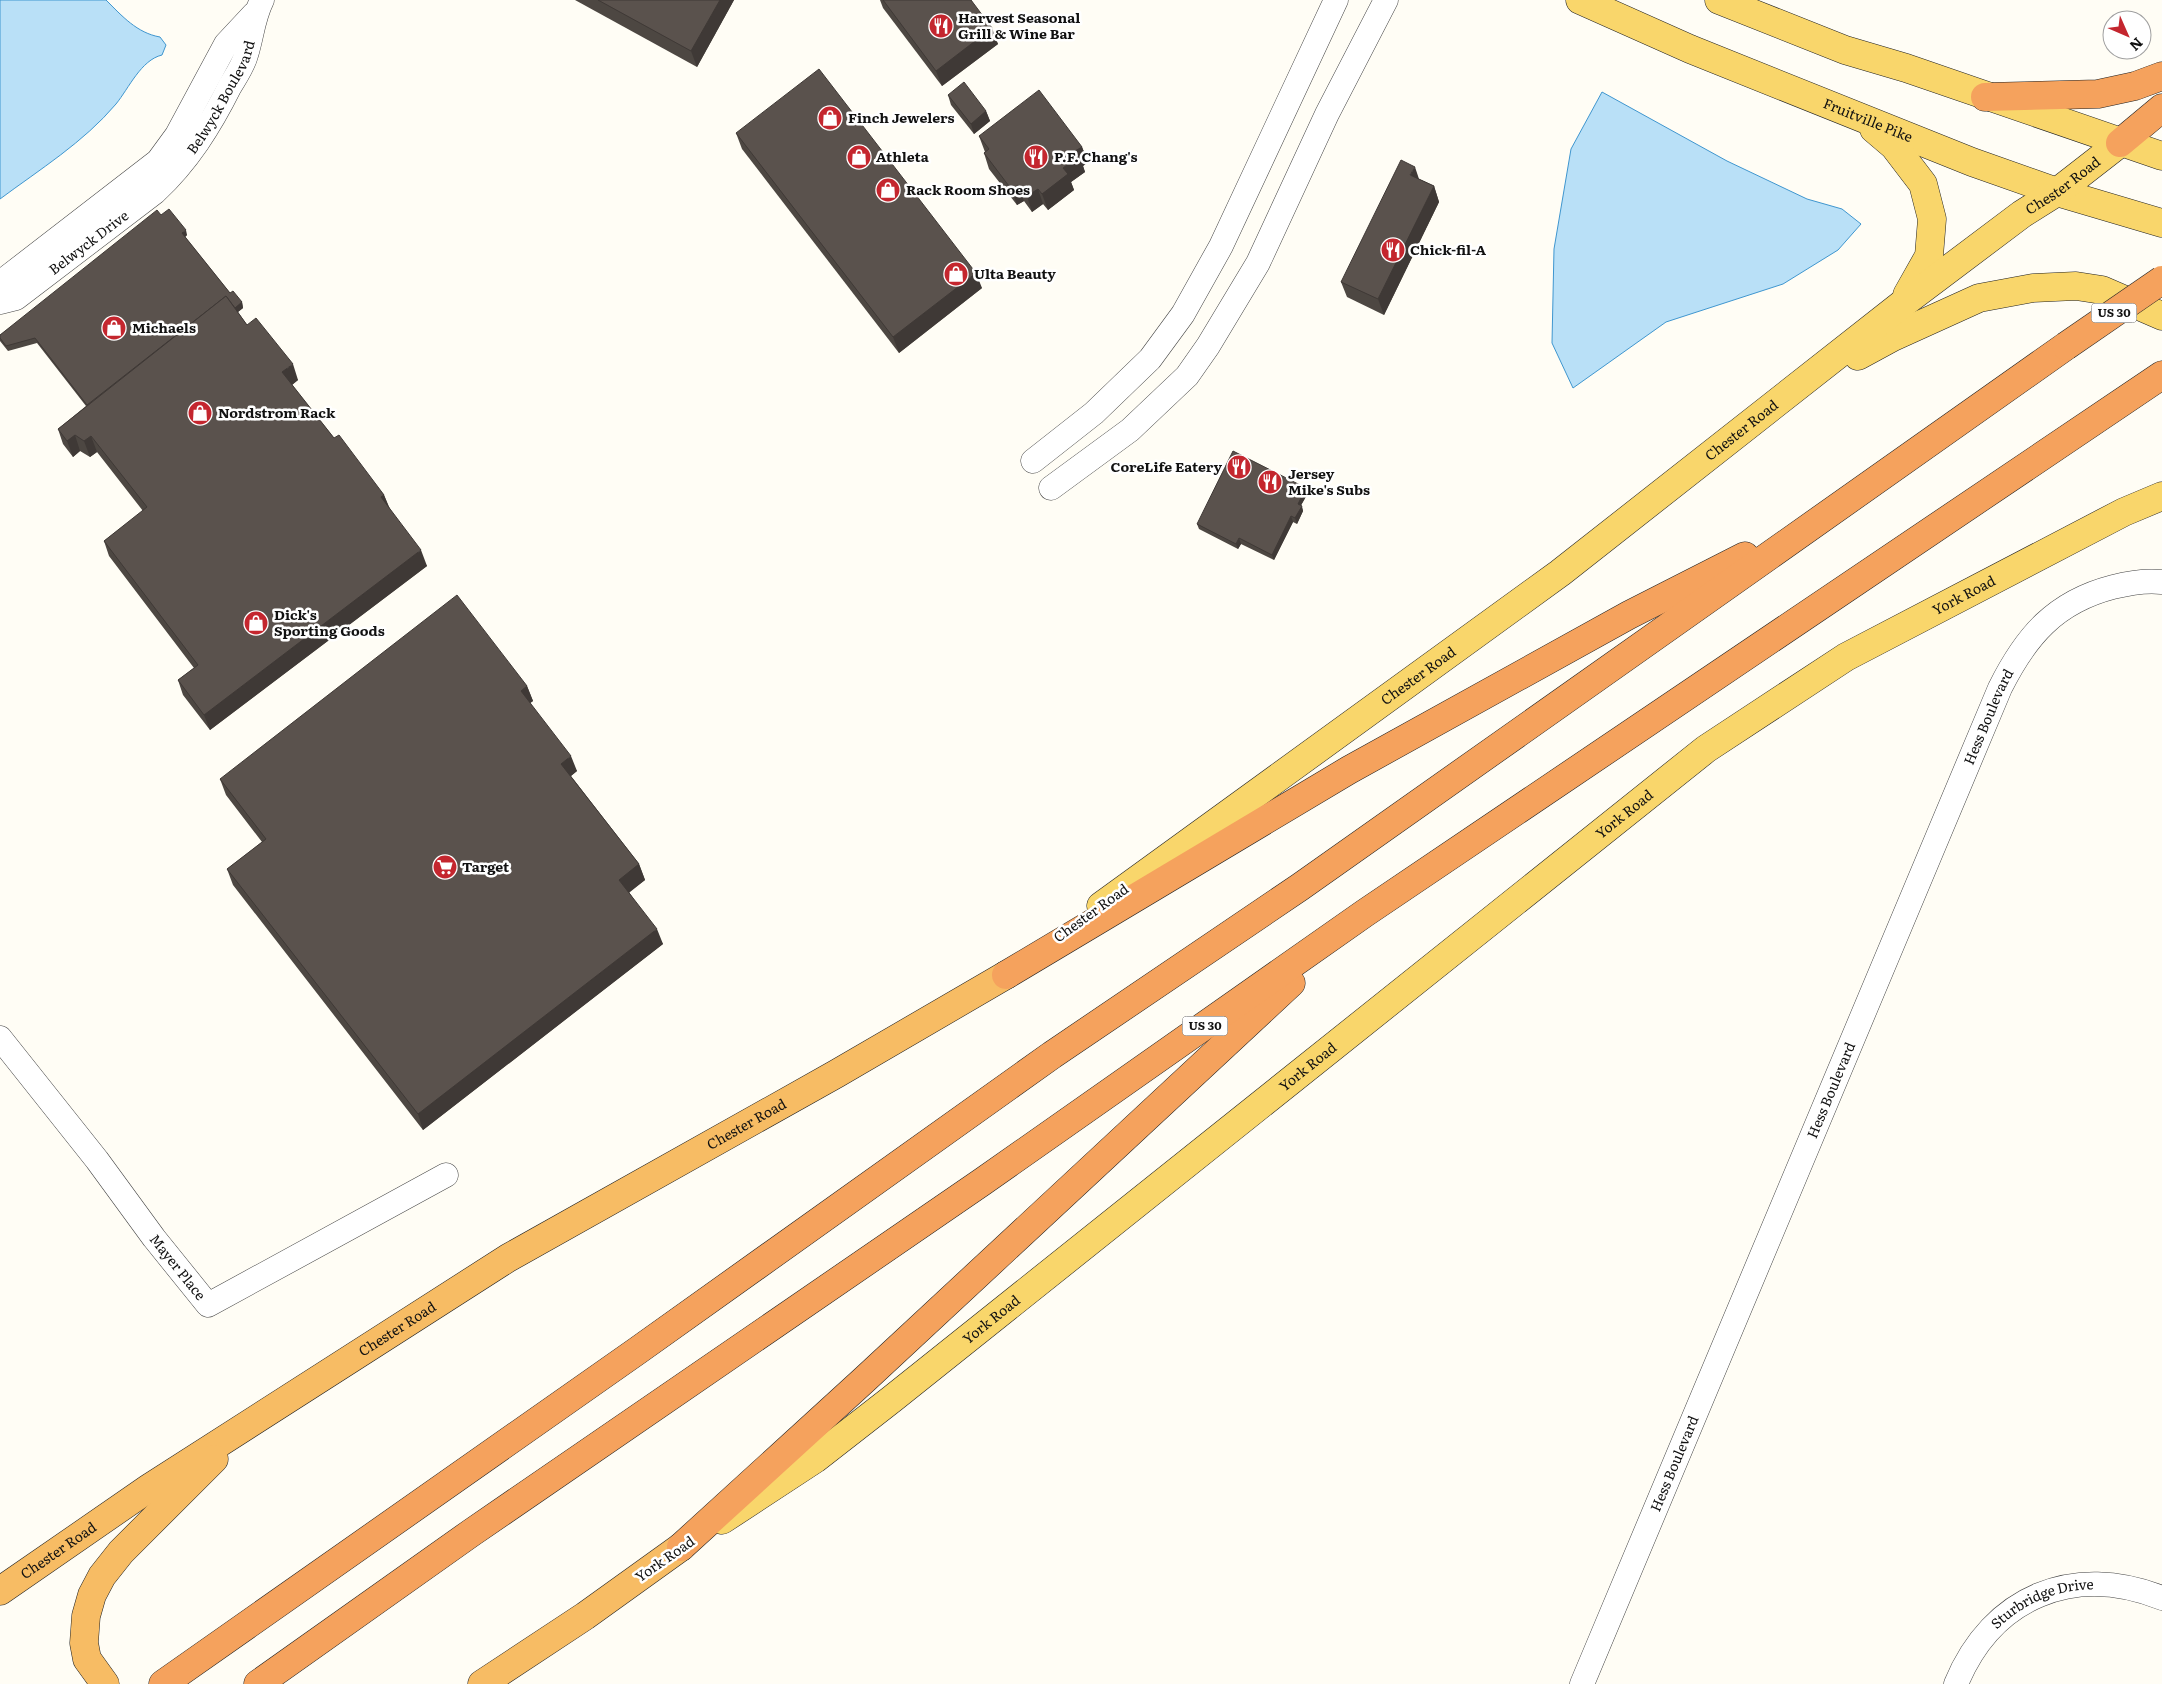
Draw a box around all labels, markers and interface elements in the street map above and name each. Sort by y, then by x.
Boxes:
place label: Harvest Seasonal Grill & Wine Bar [958,7,1080,43]
north arrow [2102,10,2152,60]
restaurant icon: Harvest Seasonal Grill & Wine Bar [928,13,954,39]
text: N [2125,34,2148,56]
street label: Belwyck Boulevard [181,38,259,158]
street label: Fruitville Pike [1820,92,1916,146]
shop icon: Finch Jewelers [817,105,843,131]
place label: Finch Jewelers [848,107,955,127]
shop icon: Athleta [846,144,872,170]
restaurant icon: P.F. Chang's [1023,144,1049,170]
place label: Athleta [876,146,930,166]
place label: P.F. Chang's [1054,146,1137,166]
street label: Chester Road [2021,151,2104,219]
shop icon: Rack Room Shoes [875,177,901,203]
place label: Rack Room Shoes [906,179,1030,199]
street label: Belwyck Drive [44,205,132,279]
restaurant icon: Chick-fil-A [1380,237,1406,263]
place label: Chick-fil-A [1410,239,1486,259]
shop icon: Ulta Beauty [943,261,969,287]
place label: Ulta Beauty [974,263,1056,283]
road number: US 30 [2092,304,2136,322]
shop icon: Michaels [101,315,127,341]
place label: Michaels [132,317,196,337]
street label: Chester Road [1700,394,1782,465]
shop icon: Nordstrom Rack [187,400,213,426]
place label: Nordstrom Rack [218,402,336,422]
restaurant icon: CoreLife Eatery [1226,454,1252,480]
place label: CoreLife Eatery [1111,456,1222,476]
place label: Jersey Mike's Subs [1288,463,1370,499]
restaurant icon: Jersey Mike's Subs [1257,469,1283,495]
street label: York Road [1928,570,1999,619]
place label: Dick's Sporting Goods [274,604,385,640]
shop icon: Dick's Sporting Goods [243,610,269,636]
street label: Chester Road [1376,641,1460,709]
street label: Hess Boulevard [1958,664,2018,768]
street label: York Road [1591,784,1657,843]
supermarket icon: Target [432,854,458,880]
place label: Target [462,856,510,876]
street label: Chester Road [1049,878,1132,946]
road number: US 30 [1182,1016,1228,1036]
street label: York Road [1274,1037,1341,1095]
street label: Hess Boulevard [1801,1038,1860,1141]
street label: Chester Road [703,1093,790,1154]
street label: Mayer Place [146,1229,211,1304]
street label: York Road [958,1289,1024,1348]
street label: Chester Road [354,1296,440,1360]
street label: Hess Boulevard [1644,1412,1703,1514]
street label: Chester Road [16,1516,100,1583]
street label: York Road [631,1530,699,1586]
street label: Sturbridge Drive [1986,1573,2094,1633]

